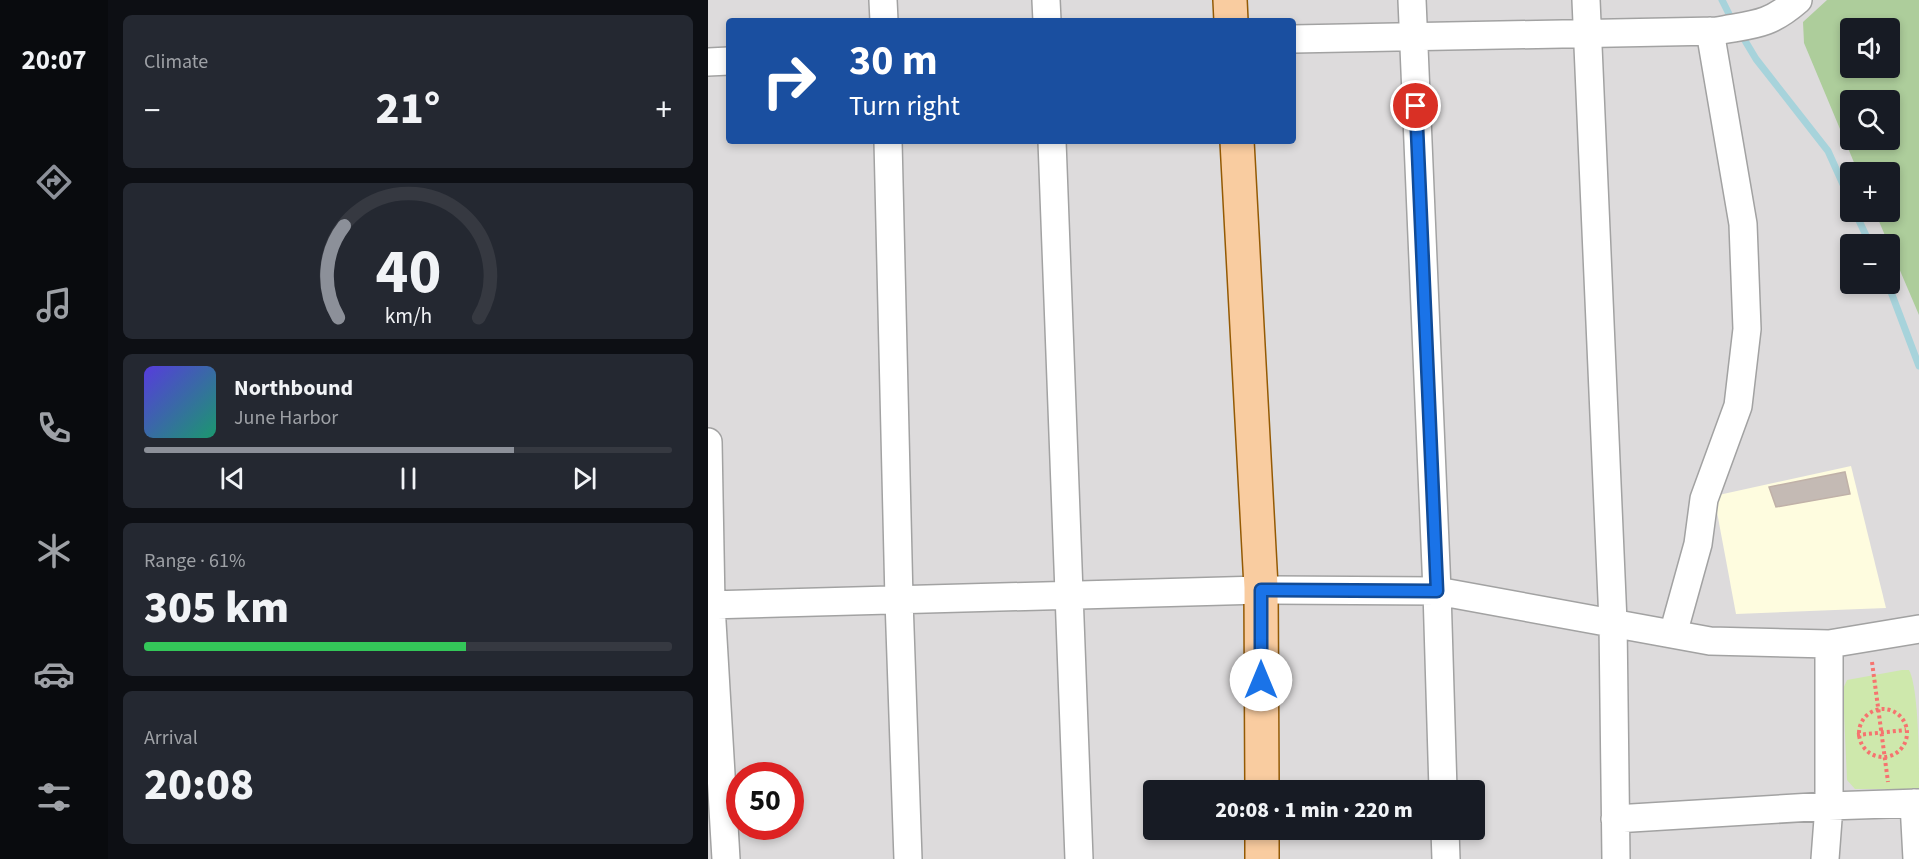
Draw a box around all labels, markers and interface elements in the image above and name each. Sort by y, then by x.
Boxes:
map controls [1840,18,1900,294]
button: sound [1840,18,1900,78]
text: 30 m [849,31,938,91]
text: 20:07 [21,41,87,80]
icon: right [750,42,828,120]
text: Climate [144,48,208,76]
text: 21° [376,77,440,141]
pin [1390,80,1441,131]
text: − [144,87,160,134]
text: + [656,87,672,134]
text: Turn right [849,87,960,126]
icon: arrive [1399,89,1432,122]
button: search [1840,90,1900,150]
icon: directions [33,161,75,203]
button: + [1840,162,1900,222]
text: 40 [375,228,441,317]
button: − [1840,234,1900,294]
icon: music [33,284,75,326]
text: km/h [384,302,432,333]
text: Northbound [234,372,353,404]
text: June Harbor [234,404,338,432]
icon: phone [33,407,75,449]
icon: previous [216,462,249,495]
icon: pause [392,462,425,495]
icon: next [568,462,601,495]
icon: climate [33,530,75,572]
text: Range · 61% [144,547,245,575]
text: 305 km [144,576,289,640]
position arrow [1229,648,1293,712]
icon: car [33,653,75,695]
text: Arrival [144,724,198,752]
text: 20:08 [144,753,254,817]
speed limit sign: 50 [726,762,804,840]
icon: filters [33,776,75,818]
text: 20:08 · 1 min · 220 m [1215,794,1413,826]

